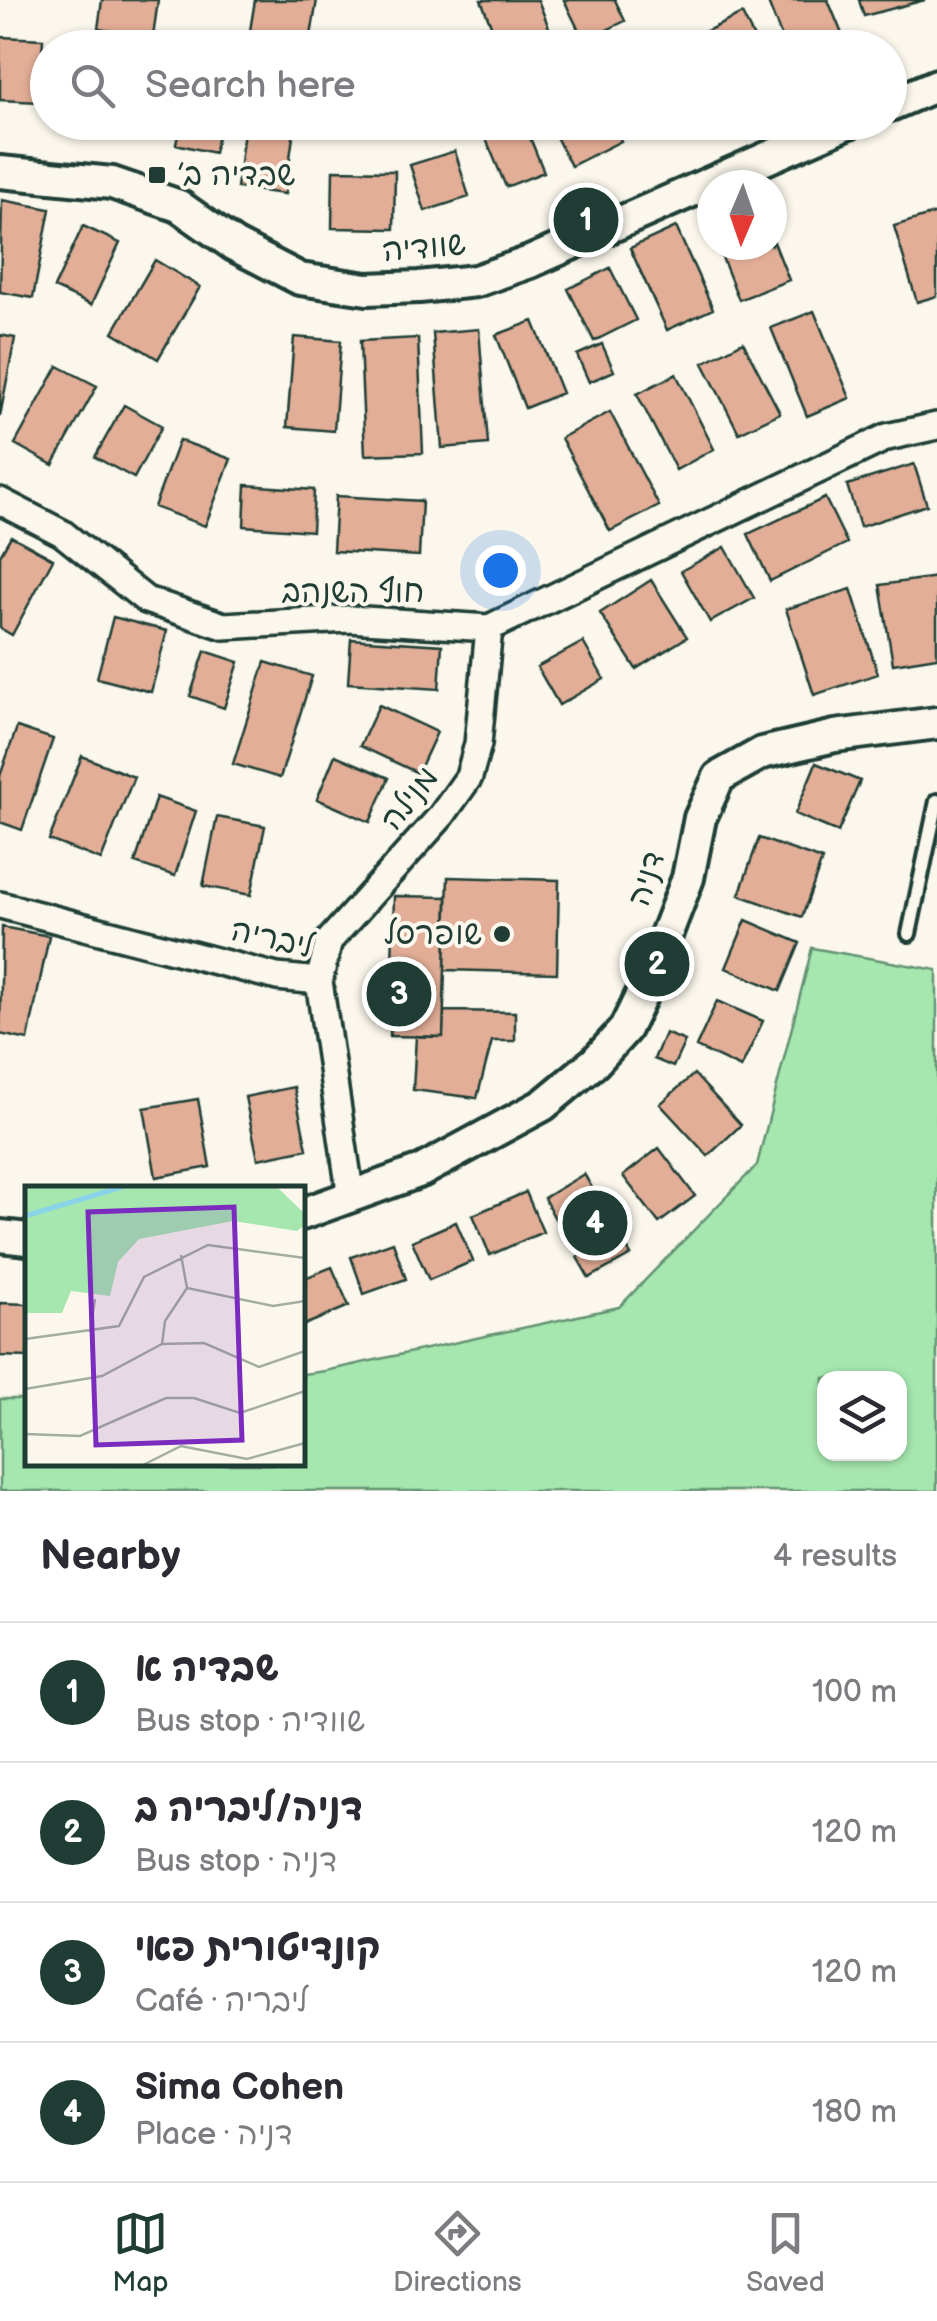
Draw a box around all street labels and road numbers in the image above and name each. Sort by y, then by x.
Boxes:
street label: שוודיה [381,225,467,271]
street label: חוף השנהב [282,573,424,612]
street label: מנילה [373,759,447,839]
street label: דניה [620,847,674,911]
street label: ליבריה [227,911,319,968]

